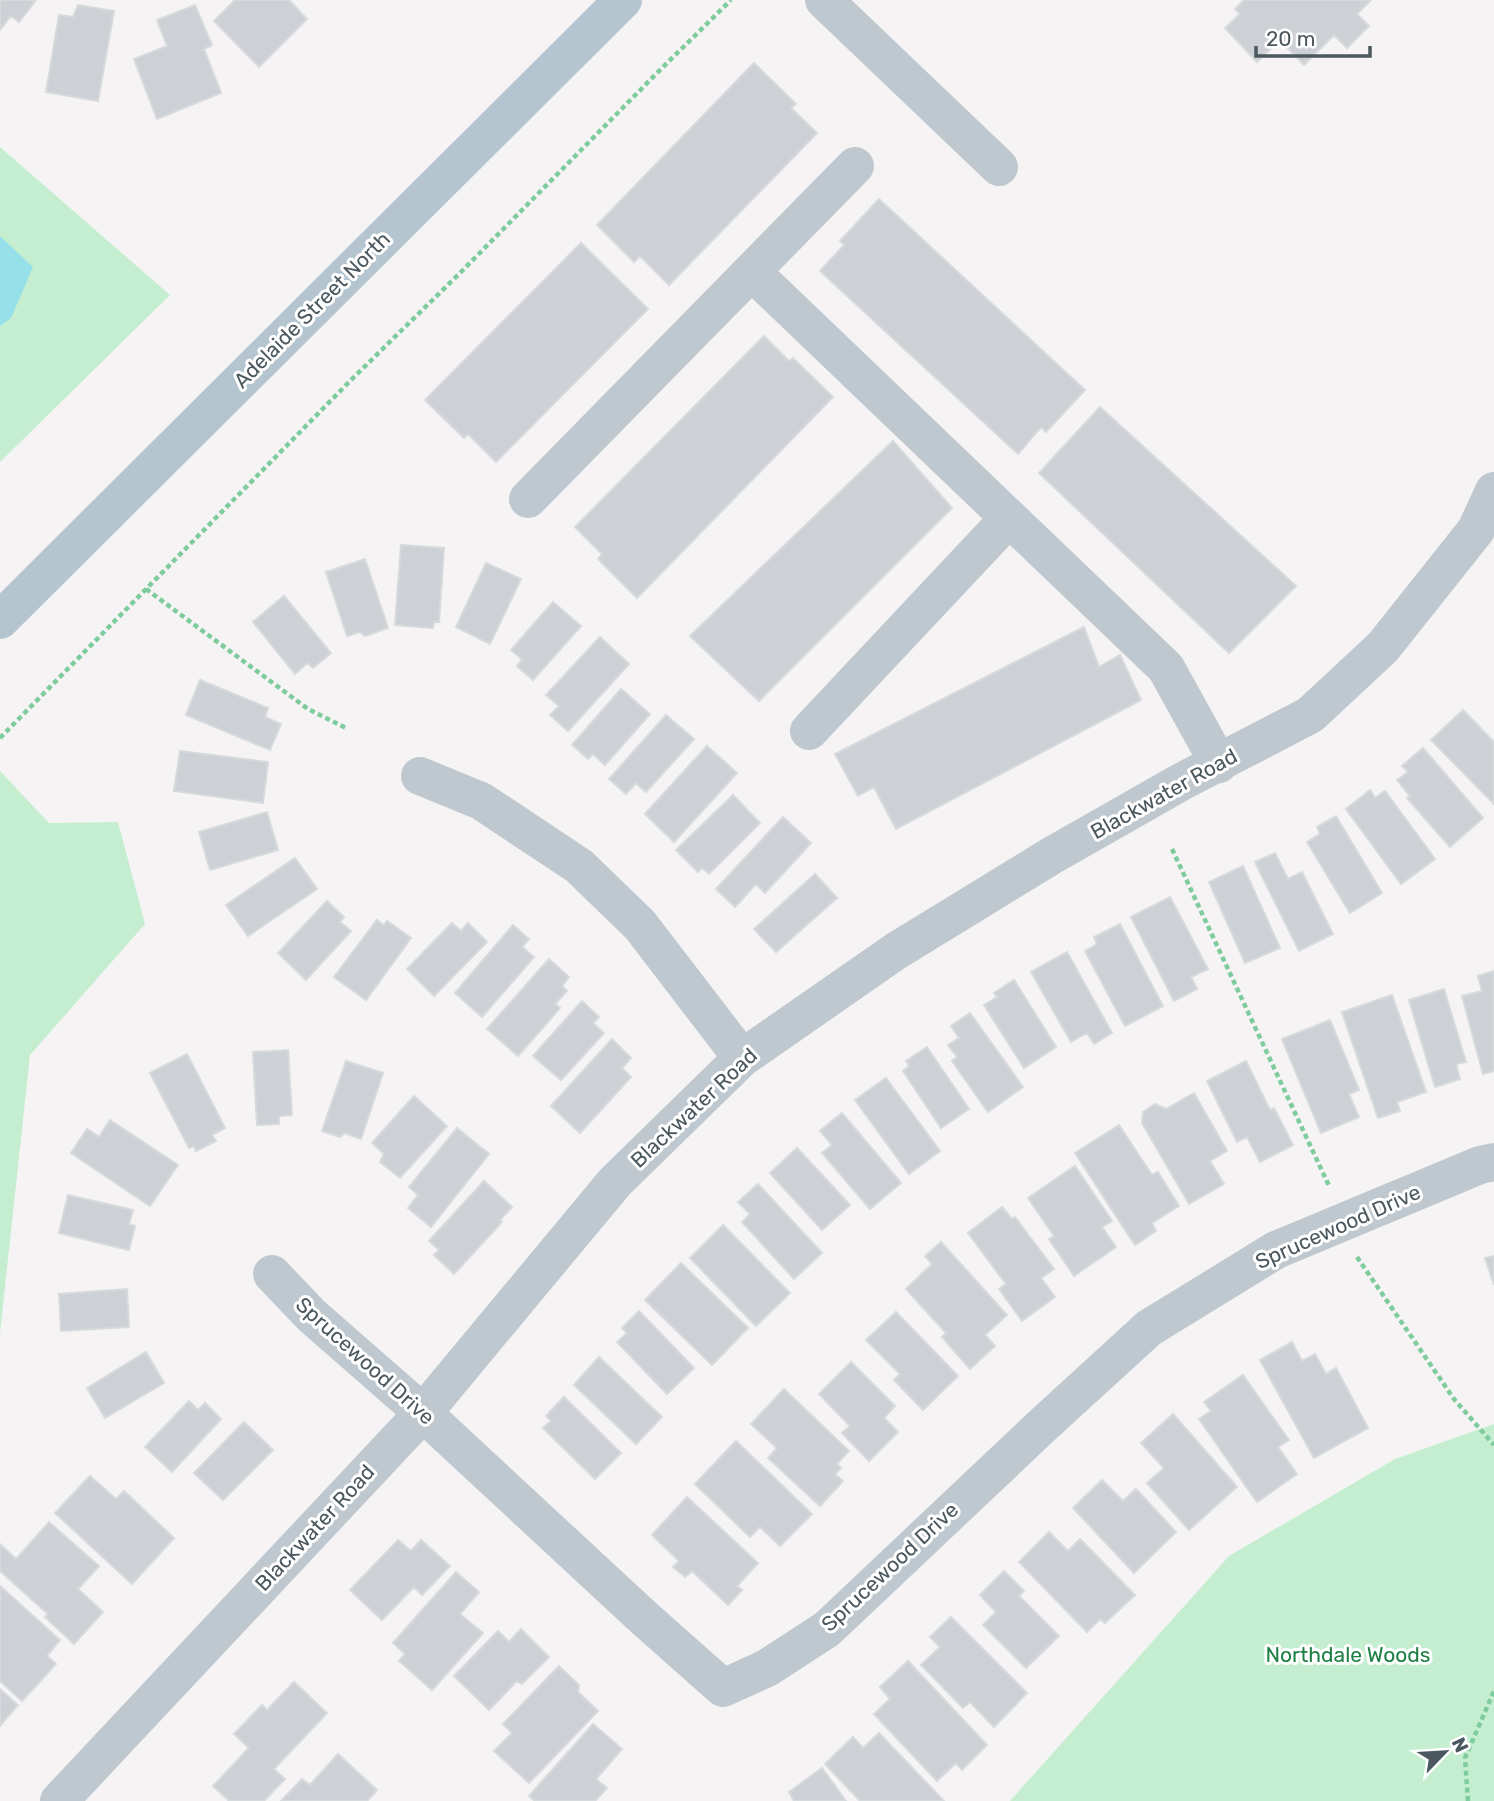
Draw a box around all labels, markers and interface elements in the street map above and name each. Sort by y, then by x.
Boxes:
scale bar [1256,14,1370,58]
text: 20 m [1266,26,1315,51]
street label: Adelaide Street North [228,226,395,393]
street label: Blackwater Road [1086,743,1241,844]
street label: Blackwater Road [625,1043,762,1173]
street label: Sprucewood Drive [1251,1179,1424,1274]
street label: Sprucewood Drive [291,1292,440,1430]
street label: Blackwater Road [250,1459,380,1596]
street label: Sprucewood Drive [816,1497,963,1637]
park label: Northdale Woods [1265,1642,1431,1667]
north arrow [1410,1717,1480,1787]
text: N [1447,1734,1473,1756]

